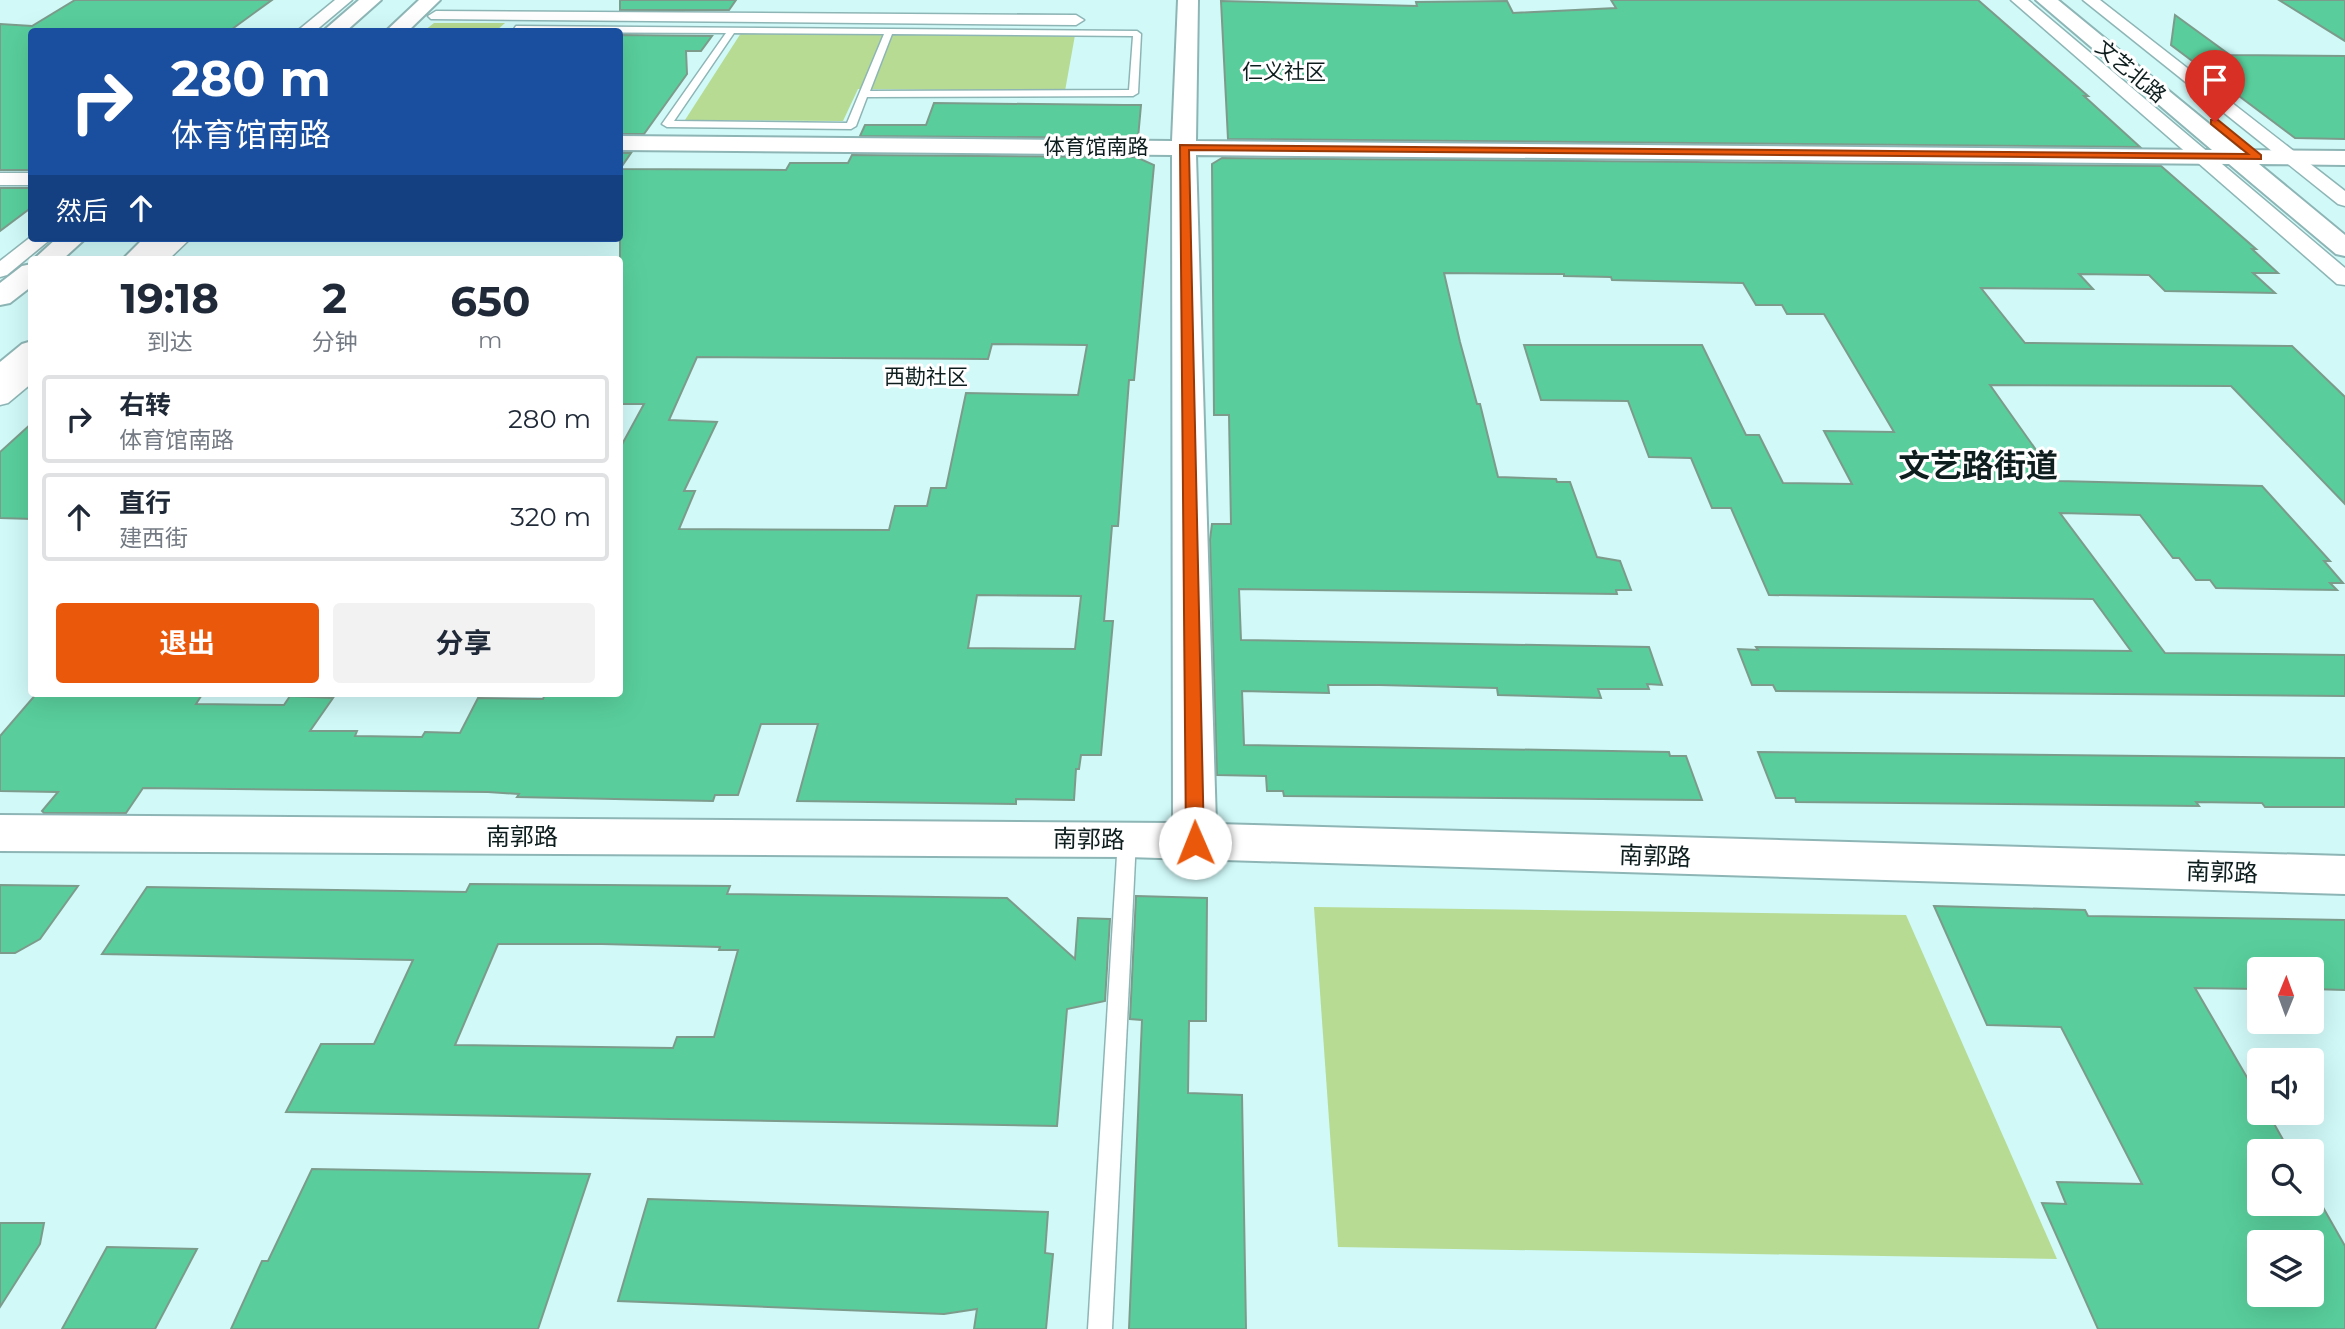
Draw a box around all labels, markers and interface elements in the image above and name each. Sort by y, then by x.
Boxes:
street label: 文艺北路 [2091,34,2171,108]
text: 280 m [171,49,331,108]
pin [2185,50,2245,122]
icon: right [56,56,147,147]
district label: 仁义社区 [1242,59,1326,84]
icon: arrive [2196,61,2234,99]
text: 体育馆南路 [171,115,331,154]
street label: 体育馆南路 [1044,134,1149,159]
icon: ahead [122,189,160,227]
text: 然后 [56,195,108,227]
text: 19:18 [121,272,219,324]
text: 2 [322,272,347,324]
text: 650 [450,275,530,327]
text: m [478,326,502,354]
text: 到达 [147,328,193,356]
text: 分钟 [312,328,358,356]
district label: 西勘社区 [884,364,968,389]
text: 右转 [119,389,171,421]
icon: right [60,400,98,438]
text: 280 m [508,403,591,435]
text: 体育馆南路 [119,426,234,454]
district label: 文艺路街道 [1898,446,2058,485]
text: 直行 [119,487,171,519]
icon: ahead [60,498,98,536]
text: 320 m [510,501,591,533]
text: 建西街 [119,524,188,552]
button: 退出 [56,603,319,683]
button: 分享 [333,603,595,683]
position arrow [1158,806,1232,880]
street label: 南郭路 [486,822,558,851]
street label: 南郭路 [1053,824,1125,854]
street label: 南郭路 [1619,840,1691,872]
street label: 南郭路 [2186,856,2258,888]
north arrow [2247,957,2324,1034]
map controls [2247,957,2324,1307]
button: sound [2247,1048,2324,1125]
button: search [2247,1139,2324,1216]
button: layers [2247,1230,2324,1307]

